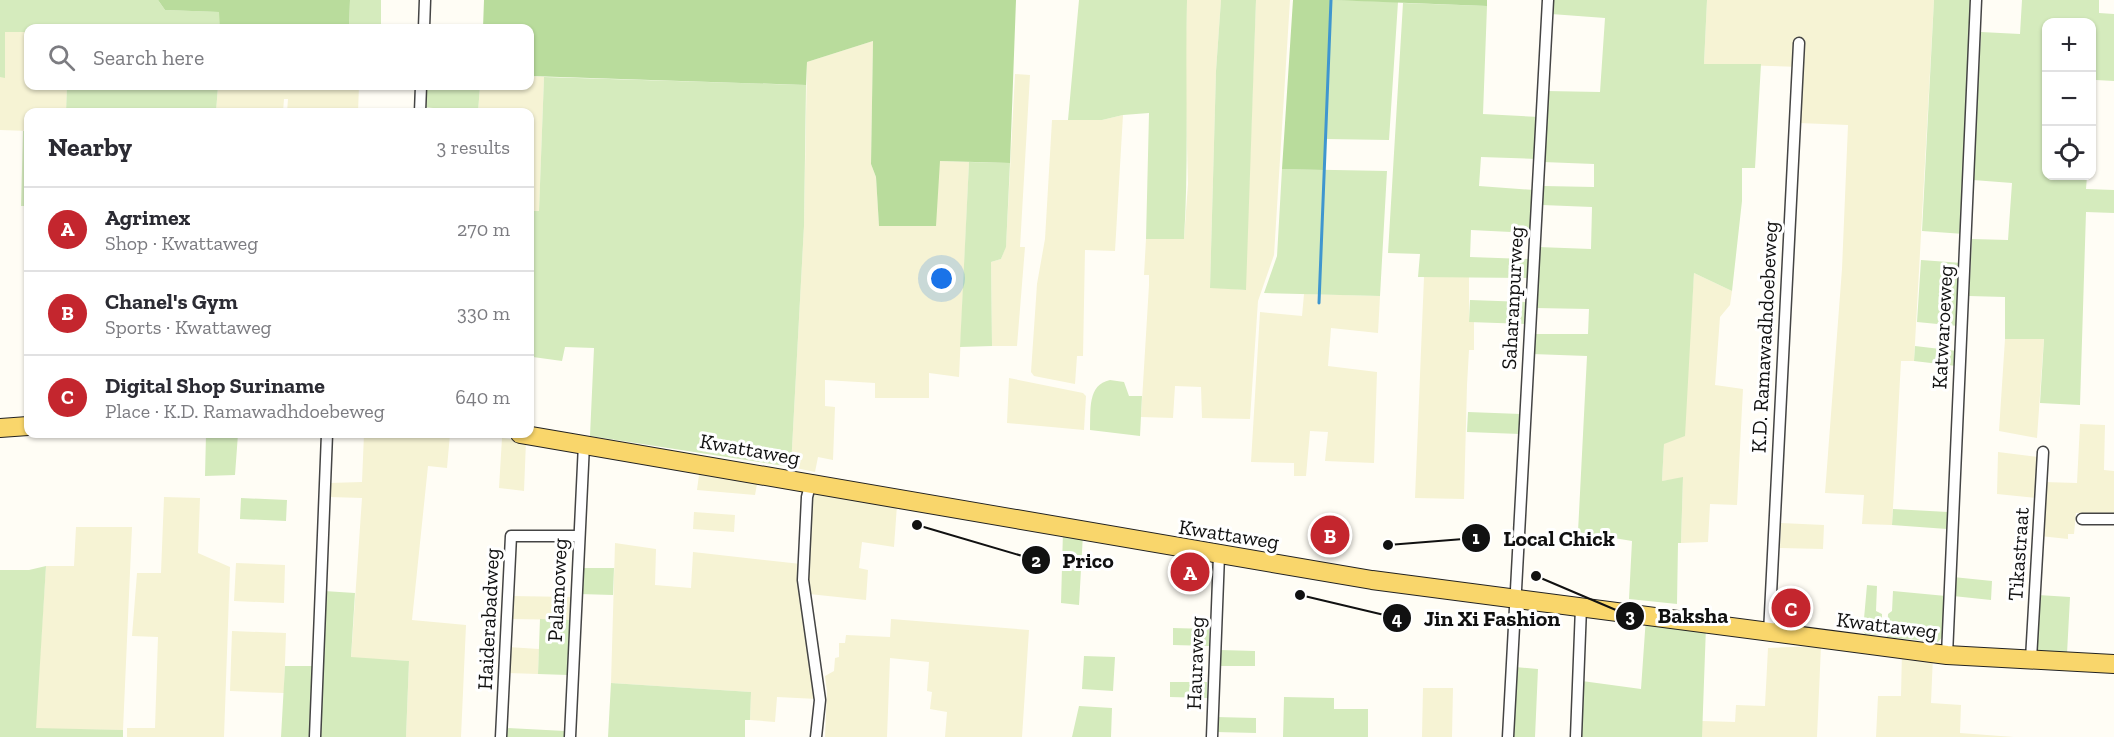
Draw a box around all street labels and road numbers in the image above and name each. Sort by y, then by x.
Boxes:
street label: K.D. Ramawadhdoebeweg [1745,220,1783,454]
street label: Saharanpurweg [1496,225,1528,370]
street label: Katwaroeweg [1926,264,1958,390]
street label: Kwattaweg [698,428,803,470]
street label: Tikastraat [2002,506,2034,602]
street label: Kwattaweg [1177,514,1282,554]
street label: Palamoweg [542,537,572,642]
street label: Haiderabadweg [472,547,504,691]
street label: Kwattaweg [1835,606,1939,644]
street label: Hauraweg [1181,615,1209,710]

